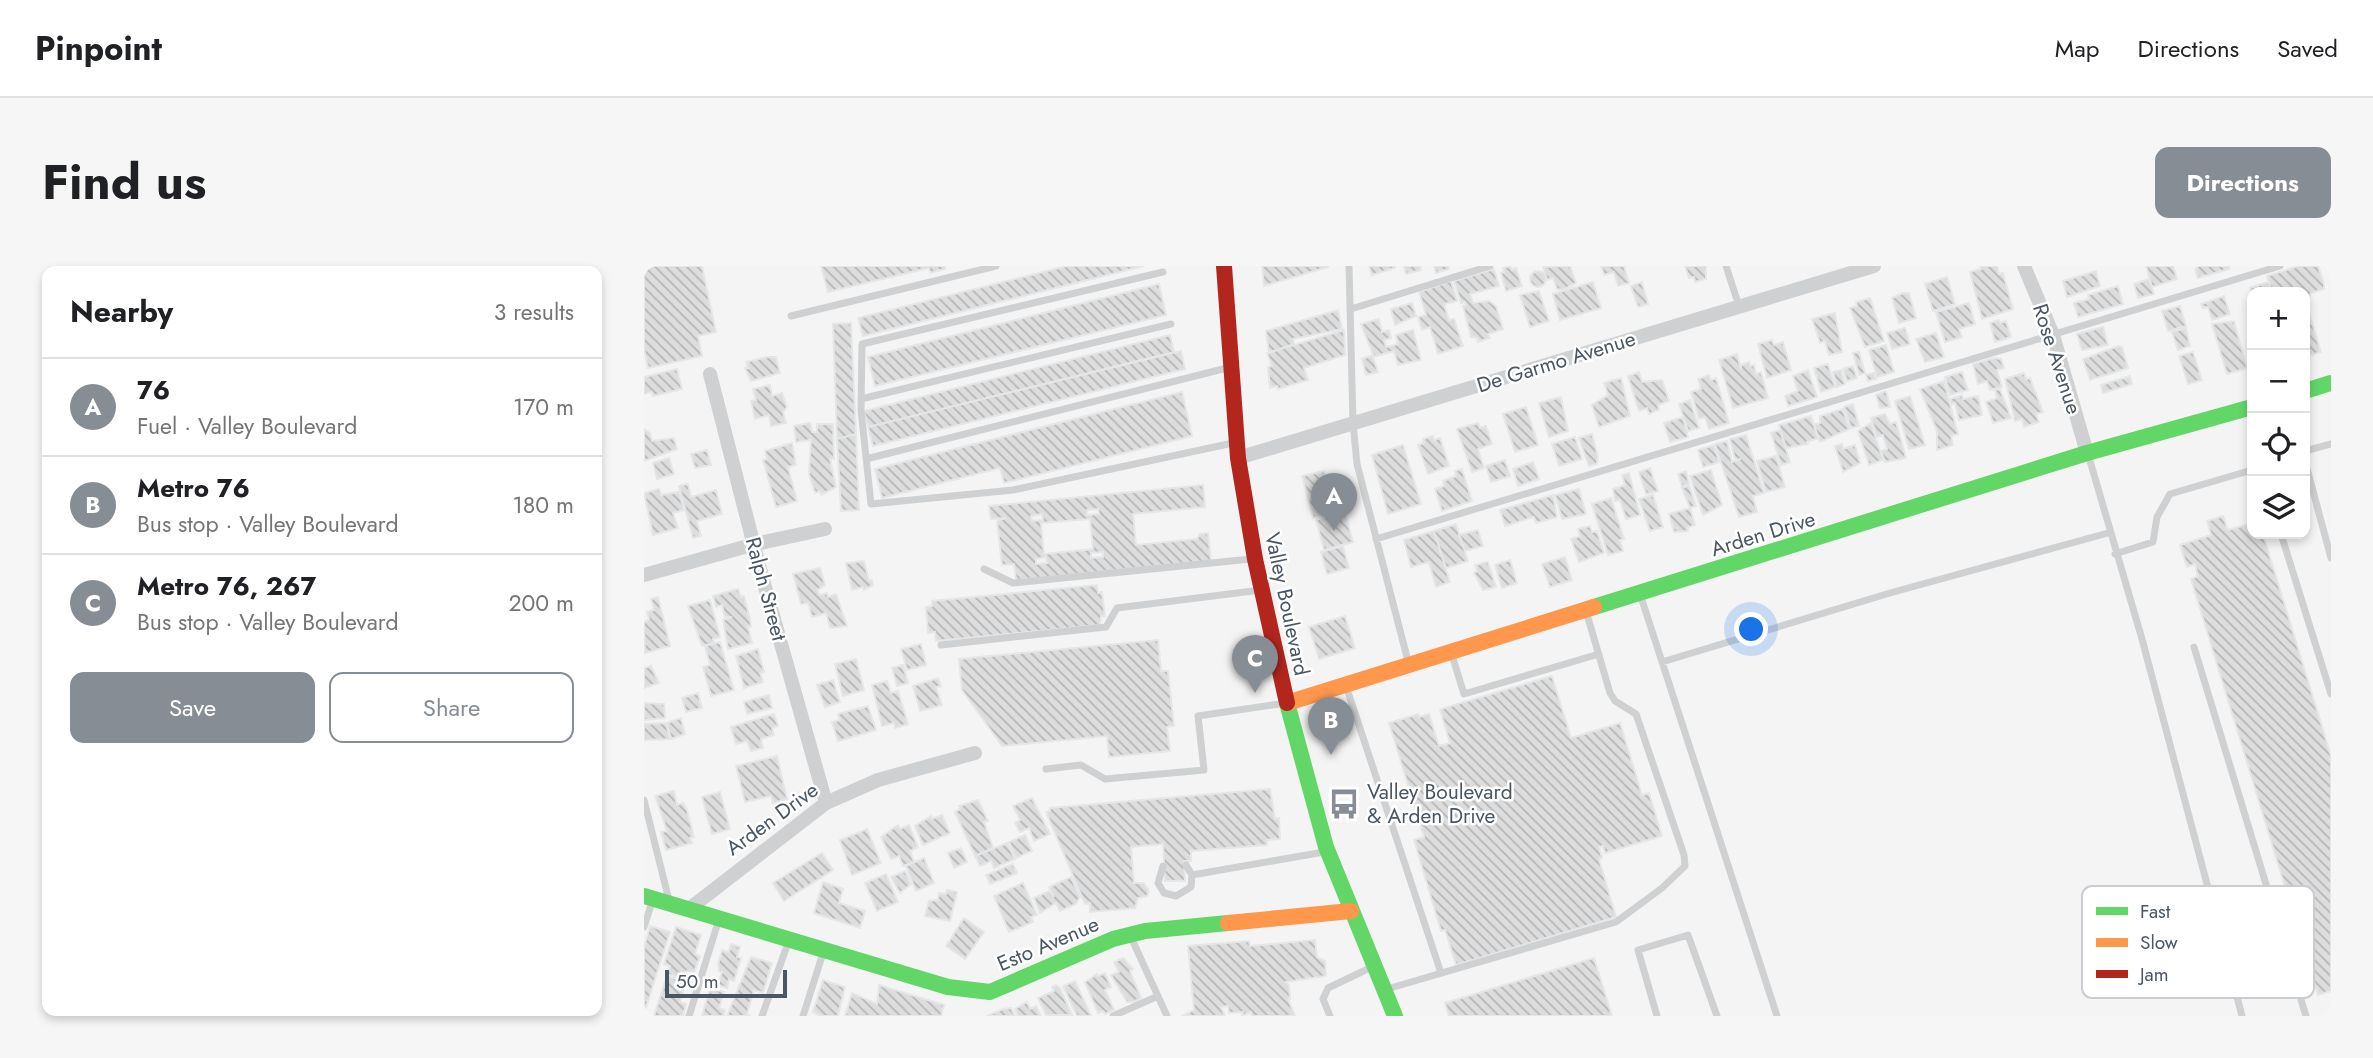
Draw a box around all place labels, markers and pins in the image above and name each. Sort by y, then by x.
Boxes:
pin: A [1311,473,1357,531]
pin: C [1232,635,1278,693]
pin: B [1308,697,1354,755]
place label: Valley Boulevard & Arden Drive [1367,777,1513,831]
bus stop icon: Valley Boulevard & Arden Drive [1327,787,1361,821]

